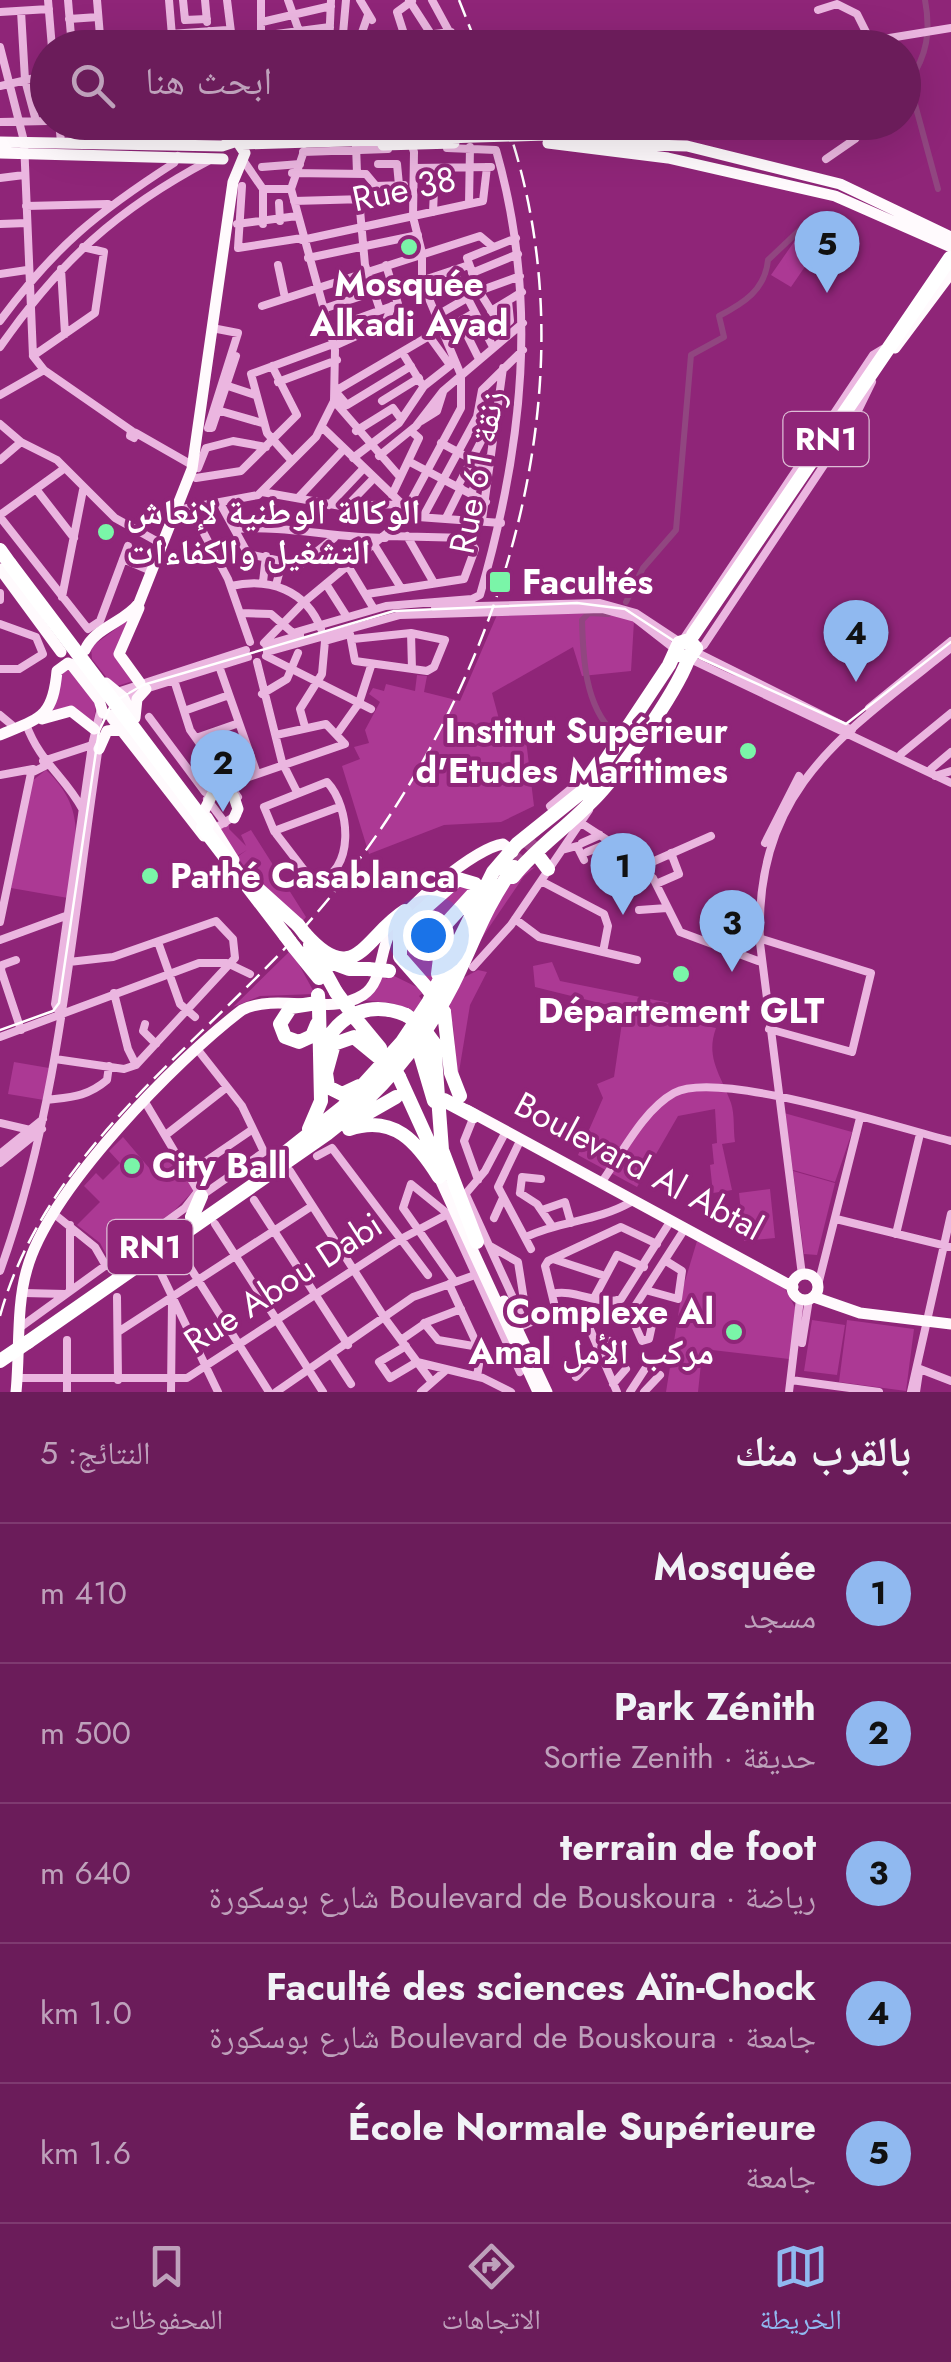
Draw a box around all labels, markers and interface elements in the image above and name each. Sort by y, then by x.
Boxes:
search box [30,30,921,140]
text: ابحث هنا [145,53,272,108]
icon: search [65,58,120,113]
street label: Rue 38 [348,154,460,224]
pin: 5 [794,210,860,293]
marker: Mosquée Alkadi Ayad [398,236,420,258]
place label: Mosquée Alkadi Ayad [309,259,508,349]
street label: Rue 61 زنقة [437,386,517,558]
road number: RN1 [784,412,868,466]
place label: الوكالة الوطنية لإنعاش التشغيل والكفاءات [126,487,421,577]
marker: الوكالة الوطنية لإنعاش التشغيل والكفاءات [95,521,117,543]
place label: Facultés [522,557,653,607]
marker: Facultés [487,569,513,595]
pin: 4 [824,600,888,682]
place label: Institut Supérieur d'Etudes Maritimes [416,706,729,796]
pin: 2 [190,730,256,812]
marker: Institut Supérieur d'Etudes Maritimes [737,740,759,762]
pin: 1 [590,832,656,915]
place label: Pathé Casablanca [170,851,456,901]
marker: Pathé Casablanca [139,865,161,887]
pin: 3 [700,890,764,972]
your location [403,910,454,961]
marker: Département GLT [670,963,692,985]
place label: Département GLT [538,986,825,1036]
street label: Boulevard Al Abtal [506,1079,772,1253]
place label: City Ball [152,1141,287,1191]
marker: City Ball [121,1155,143,1177]
street label: Rue Abou Dabi [174,1200,392,1366]
road number: RN1 [108,1220,192,1274]
place label: Complexe Al Amal مركب الأمل [468,1287,714,1377]
marker: Complexe Al Amal مركب الأمل [723,1321,745,1343]
text: بالقرب منك [734,1421,911,1482]
text: النتائج: 5 [40,1430,151,1476]
text: Mosquée [654,1539,816,1594]
text: 410 m [40,1570,127,1616]
text: 1 [870,1570,887,1616]
text: مسجد [744,1594,816,1640]
text: Park Zénith [614,1679,816,1734]
text: 500 m [40,1710,131,1756]
text: 2 [868,1710,889,1756]
text: حديقة · Sortie Zenith [543,1734,816,1780]
text: terrain de foot [560,1819,816,1874]
text: 640 m [40,1850,131,1896]
text: 3 [869,1850,888,1896]
text: رياضة · Boulevard de Bouskoura شارع بوسكورة [209,1874,816,1920]
text: Faculté des sciences Aïn-Chock [266,1959,816,2014]
text: 1.0 km [40,1990,132,2036]
text: 4 [867,1990,890,2036]
text: جامعة · Boulevard de Bouskoura شارع بوسكورة [209,2014,816,2060]
text: École Normale Supérieure [348,2099,816,2154]
text: 1.6 km [40,2130,131,2176]
text: 5 [868,2130,889,2176]
text: جامعة [745,2154,816,2200]
tab: المحفوظات [109,2239,223,2347]
tab: الاتجاهات [442,2239,541,2347]
tab: الخريطة [759,2239,842,2347]

